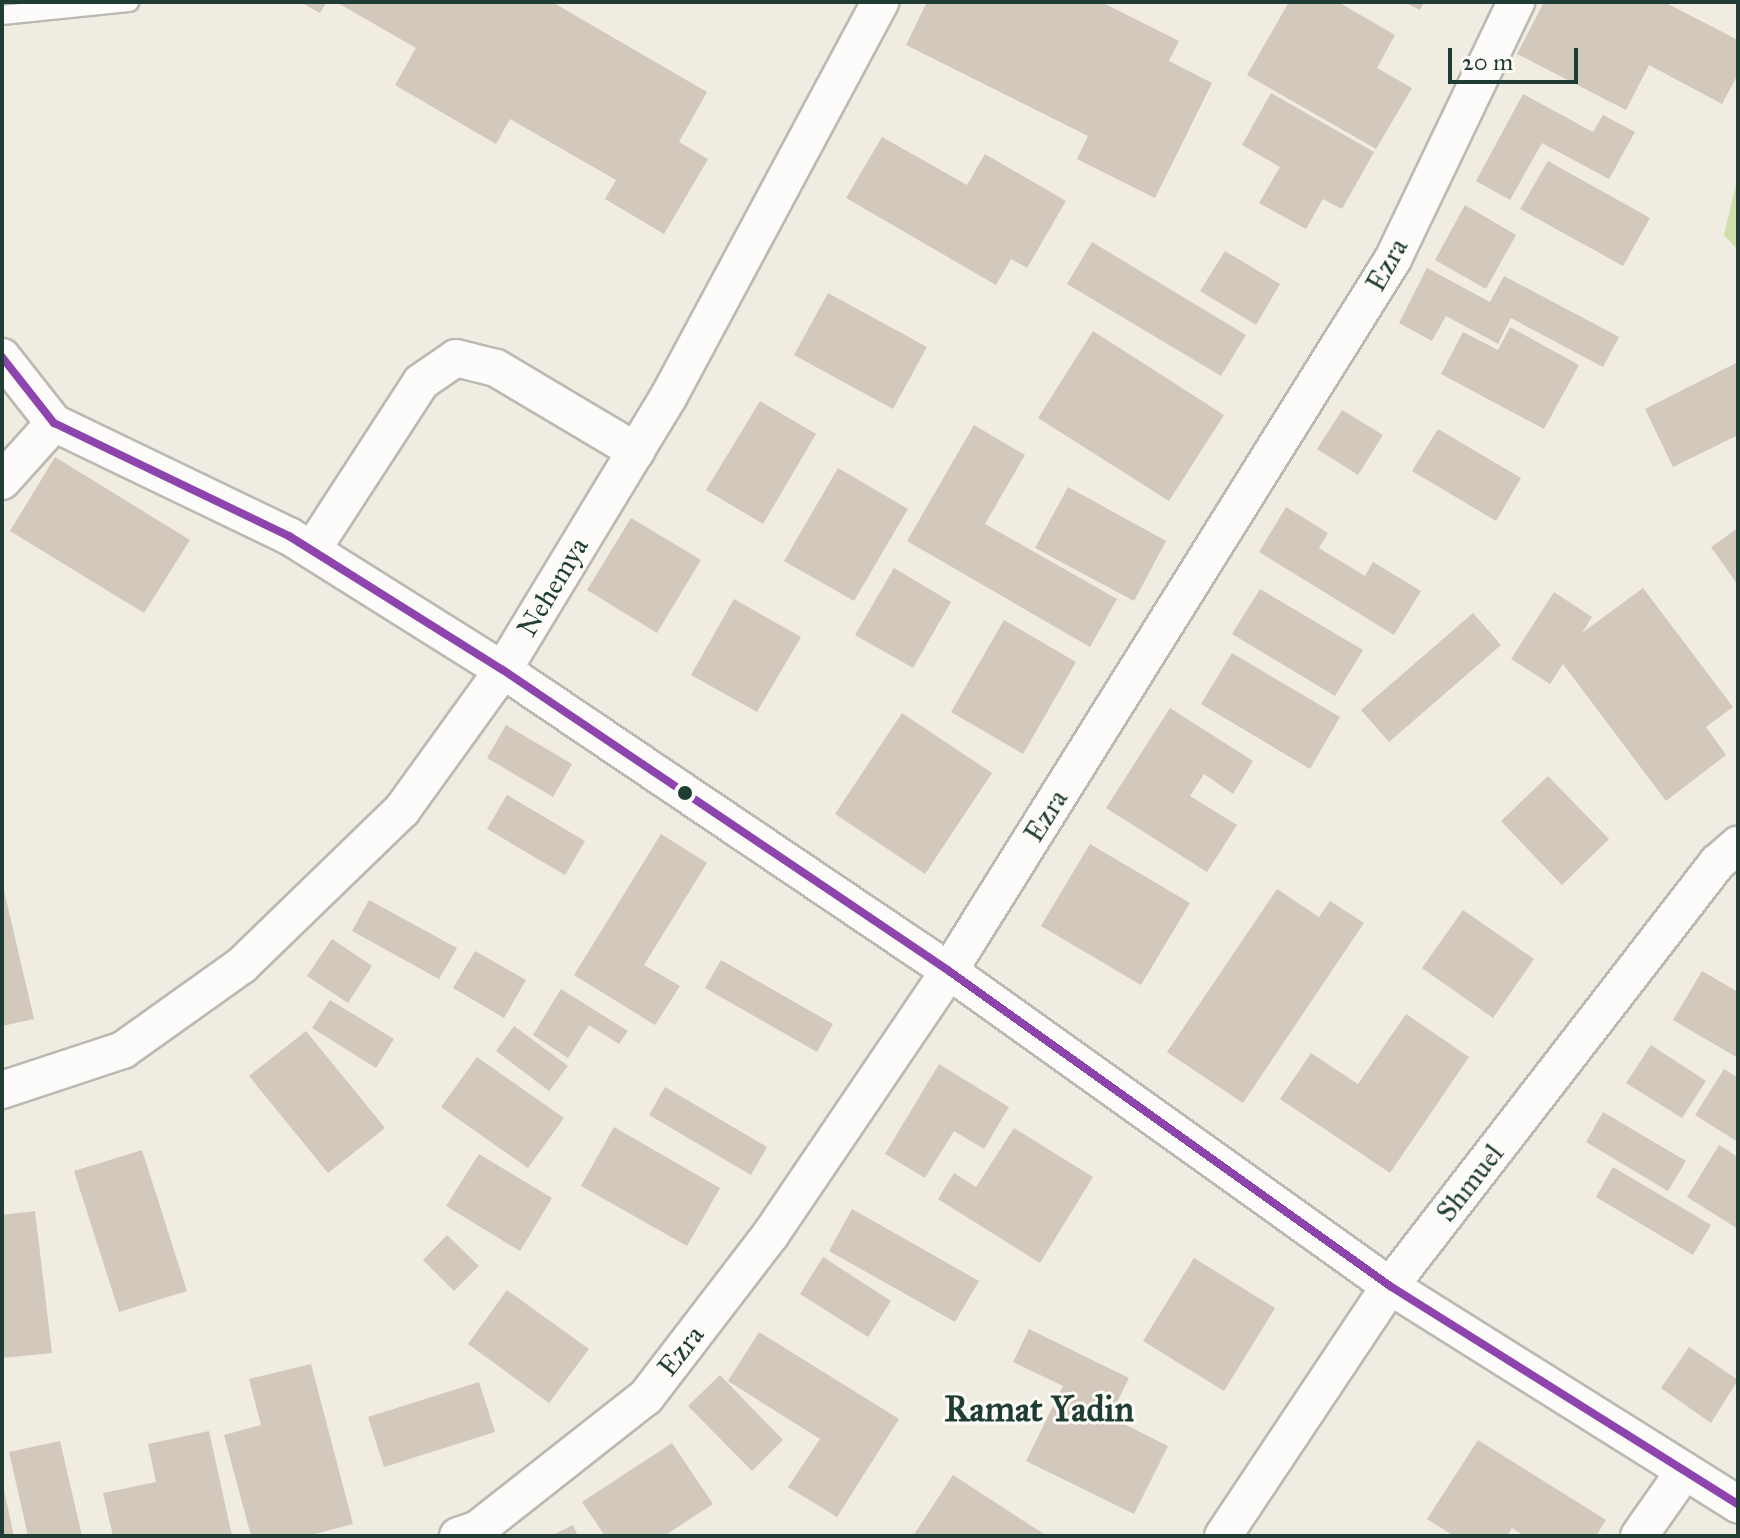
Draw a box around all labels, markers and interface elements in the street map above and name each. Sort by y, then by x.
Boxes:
scale bar [1452,32,1582,82]
text: 20 m [1462,47,1513,77]
street label: Ezra [1359,233,1415,297]
street label: Nehemya [510,531,596,643]
street label: Ezra [1017,784,1075,848]
unlabelled marker [677,785,693,801]
street label: Shmuel [1429,1138,1511,1228]
street label: Ezra [651,1319,711,1383]
district label: Ramat Yadin [944,1388,1134,1432]

